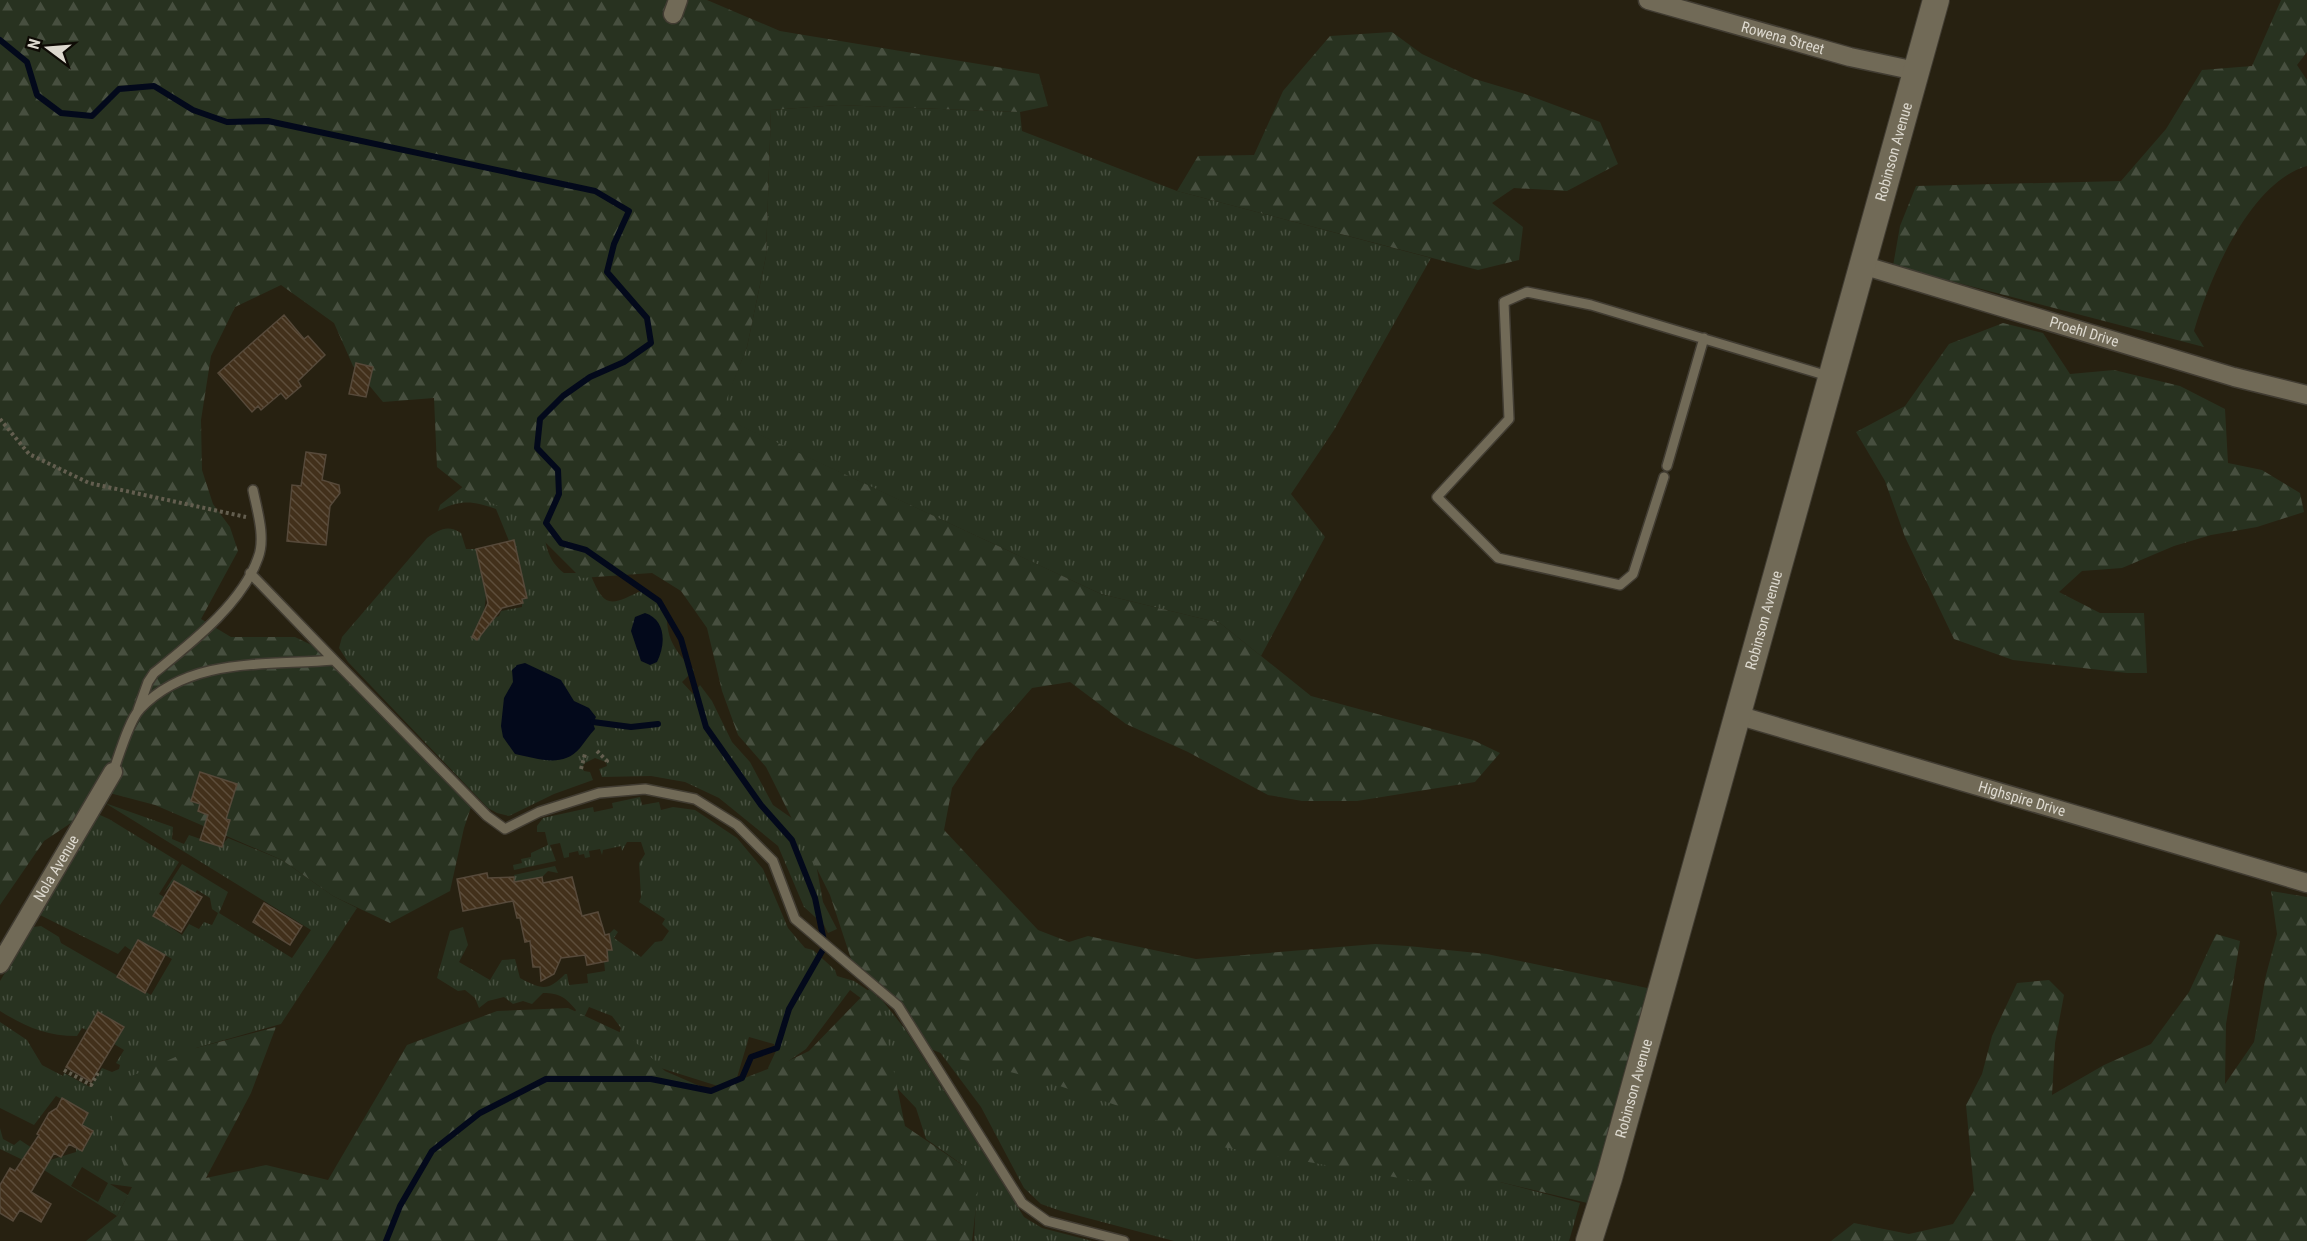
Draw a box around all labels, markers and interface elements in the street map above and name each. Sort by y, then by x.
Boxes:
north arrow [18,18,78,78]
street label: Rowena Street [1739,18,1826,58]
text: N [24,37,45,51]
street label: Robinson Avenue [1872,100,1916,203]
street label: Proehl Drive [2047,313,2121,351]
street label: Robinson Avenue [1742,569,1786,672]
street label: Highspire Drive [1976,778,2068,820]
street label: Nola Avenue [30,832,83,905]
street label: Robinson Avenue [1612,1037,1656,1140]

